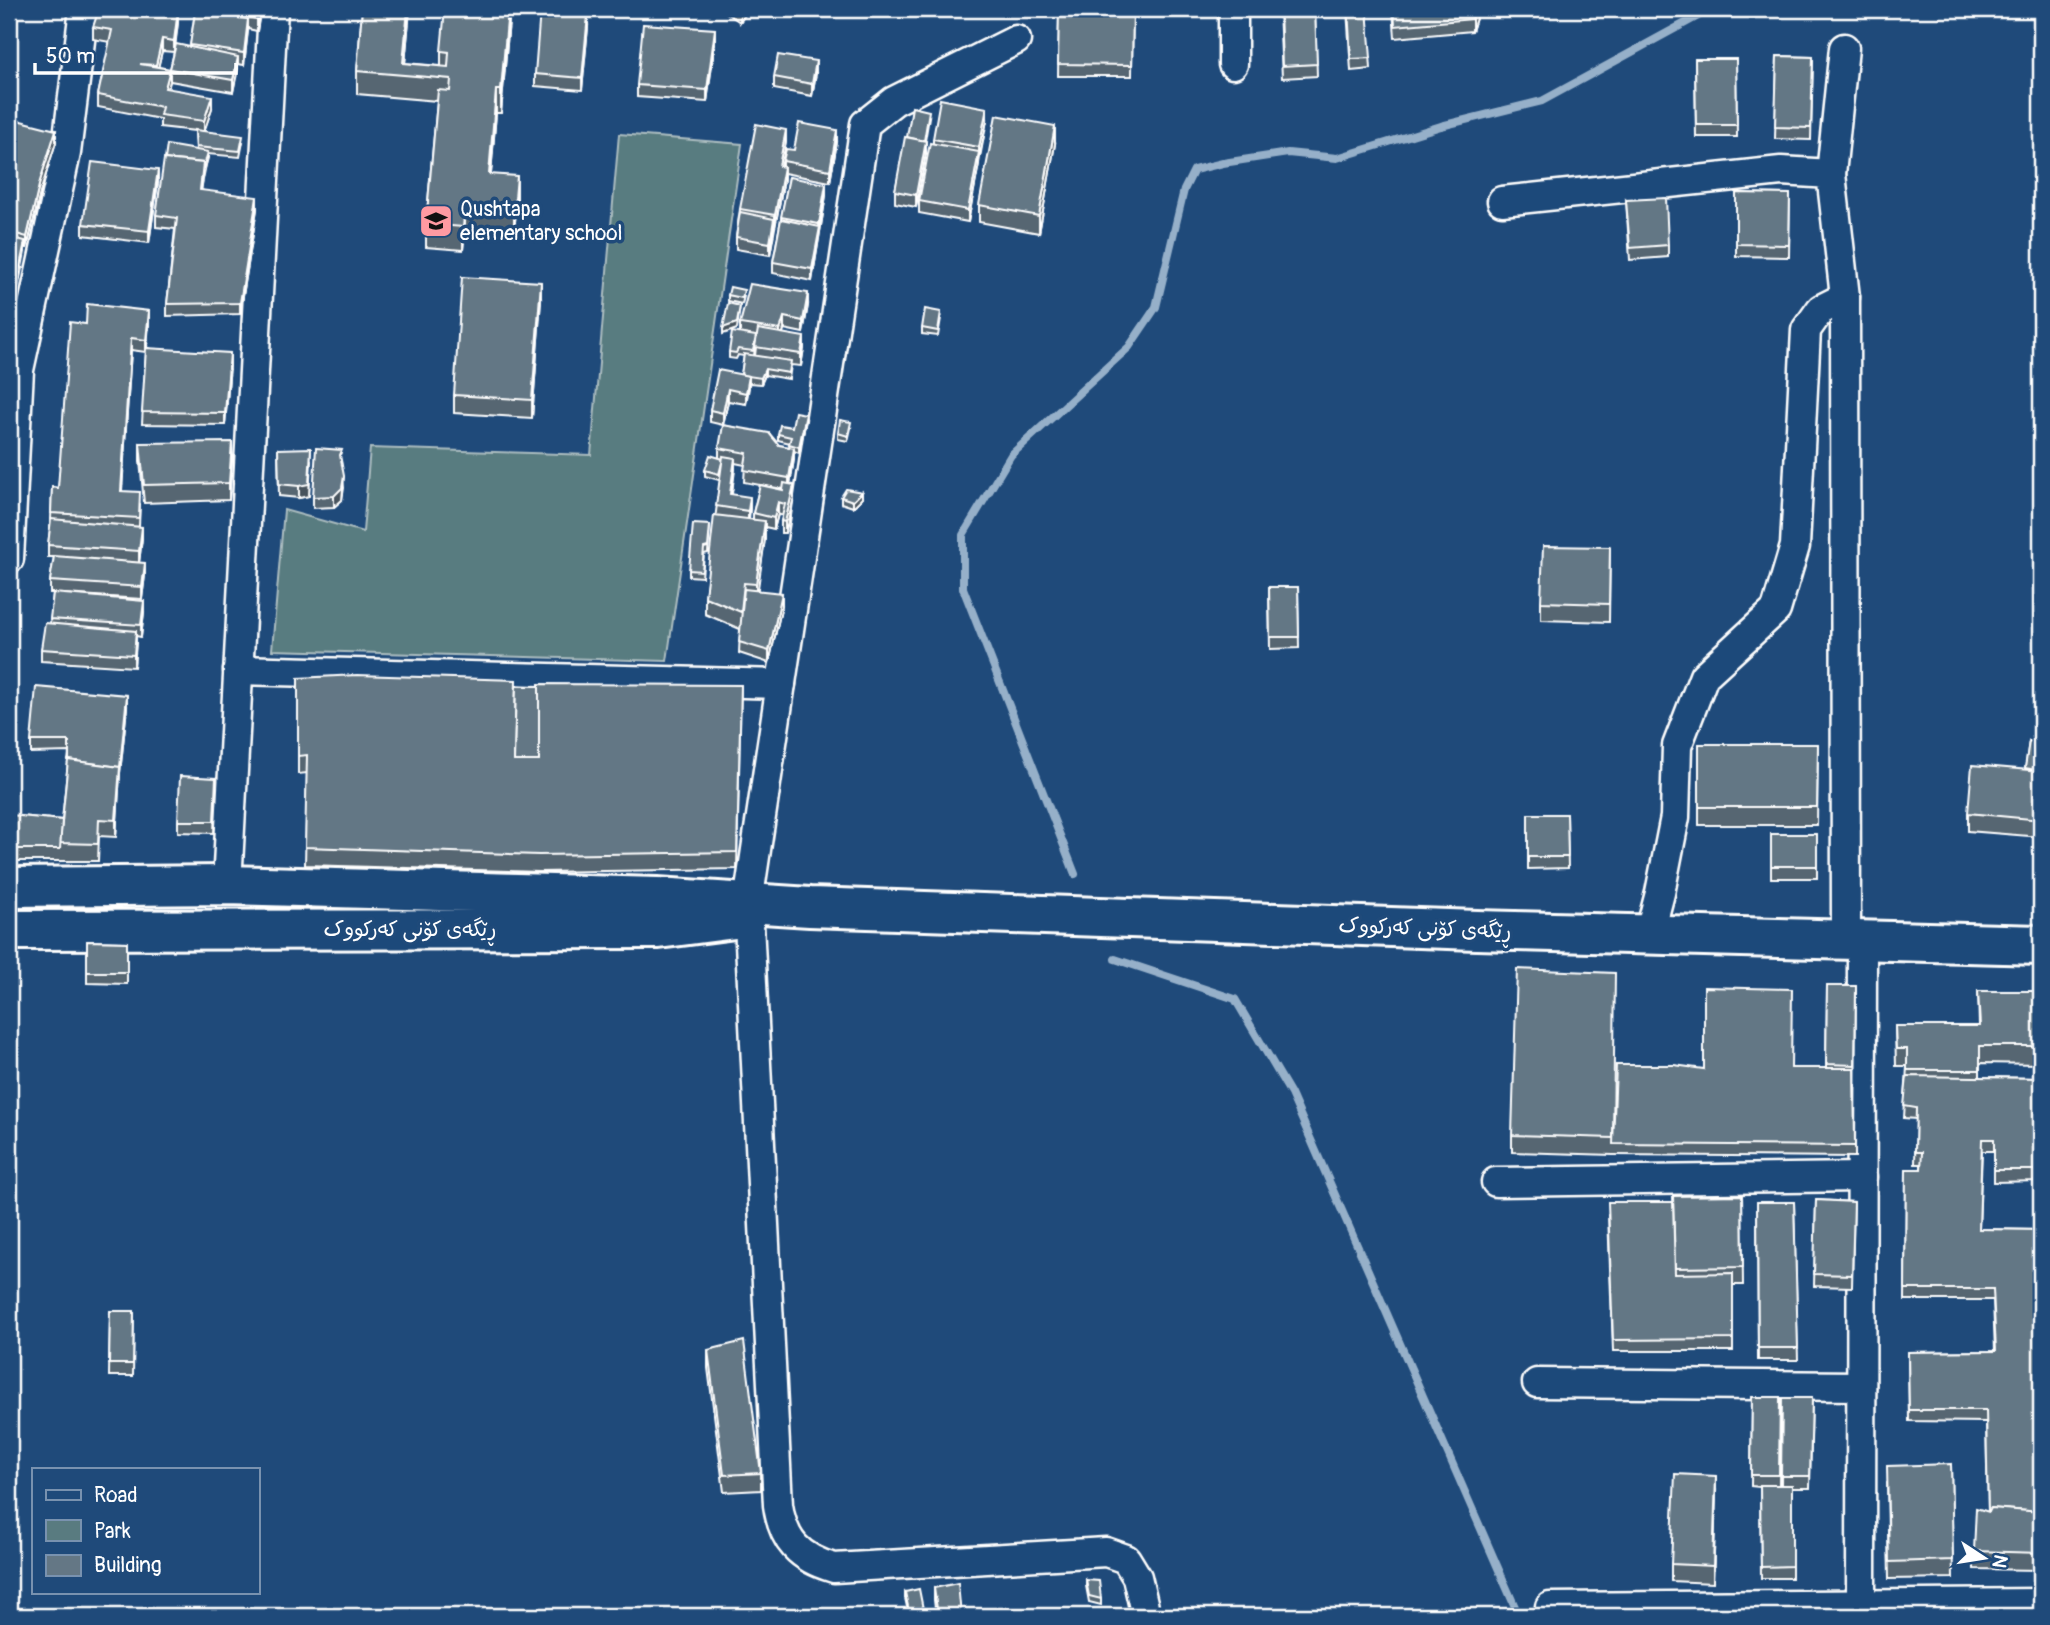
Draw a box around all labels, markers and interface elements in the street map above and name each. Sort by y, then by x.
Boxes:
scale bar [35,32,236,76]
text: 50 m [46,43,95,70]
place label: Qushtapa elementary school [460,196,622,247]
school or university icon: Qushtapa elementary school [417,202,455,240]
street label: ڕێگەی کۆنی کەرکووک [1338,912,1512,948]
street label: ڕێگەی کۆنی کەرکووک [324,916,496,946]
legend [32,1468,259,1594]
text: Road [94,1482,138,1509]
text: Park [94,1518,131,1545]
north arrow [1948,1524,2018,1594]
text: Building [94,1552,161,1579]
text: N [1987,1553,2013,1570]

